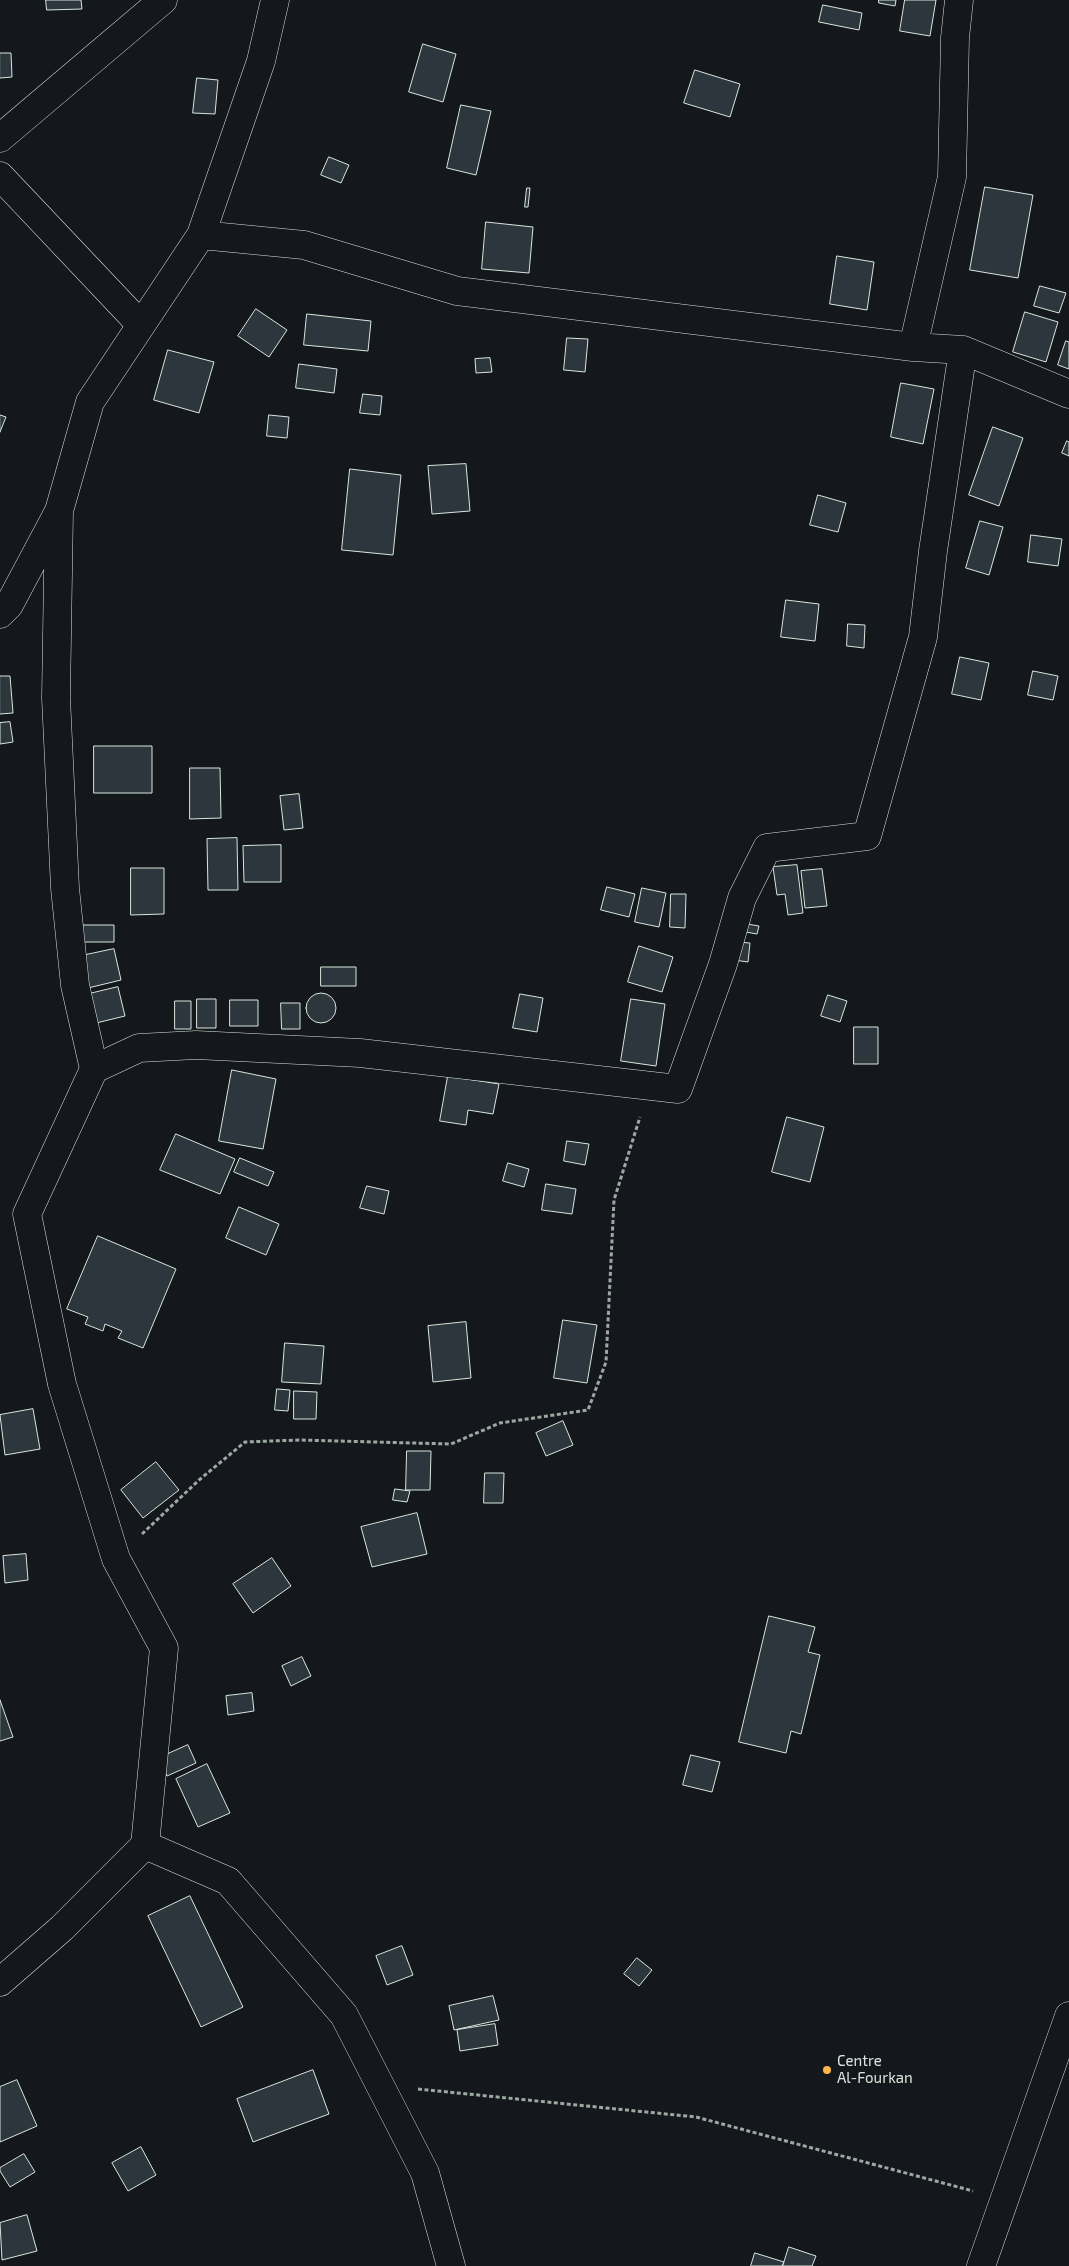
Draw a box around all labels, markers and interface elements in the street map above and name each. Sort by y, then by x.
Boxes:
place label: Centre Al-Fourkan [837,2052,913,2087]
marker: Centre Al-Fourkan [821,2064,833,2076]

